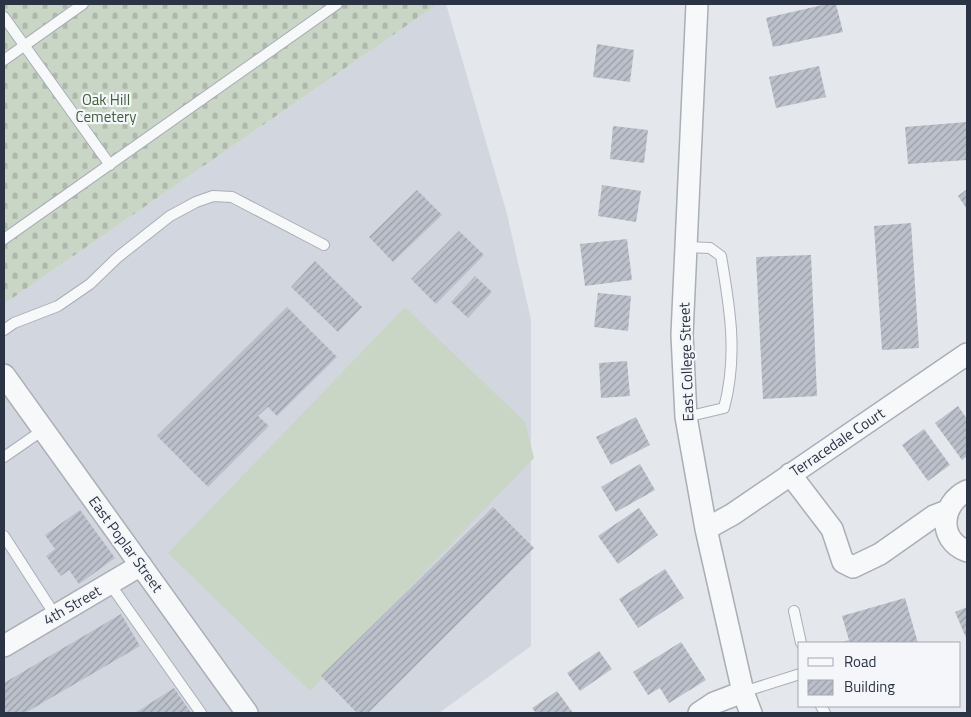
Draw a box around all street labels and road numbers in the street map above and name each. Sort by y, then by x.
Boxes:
street label: East College Street [672,301,700,422]
street label: Terracedale Court [785,401,890,482]
street label: East Poplar Street [83,491,169,598]
street label: 4th Street [39,579,106,631]

